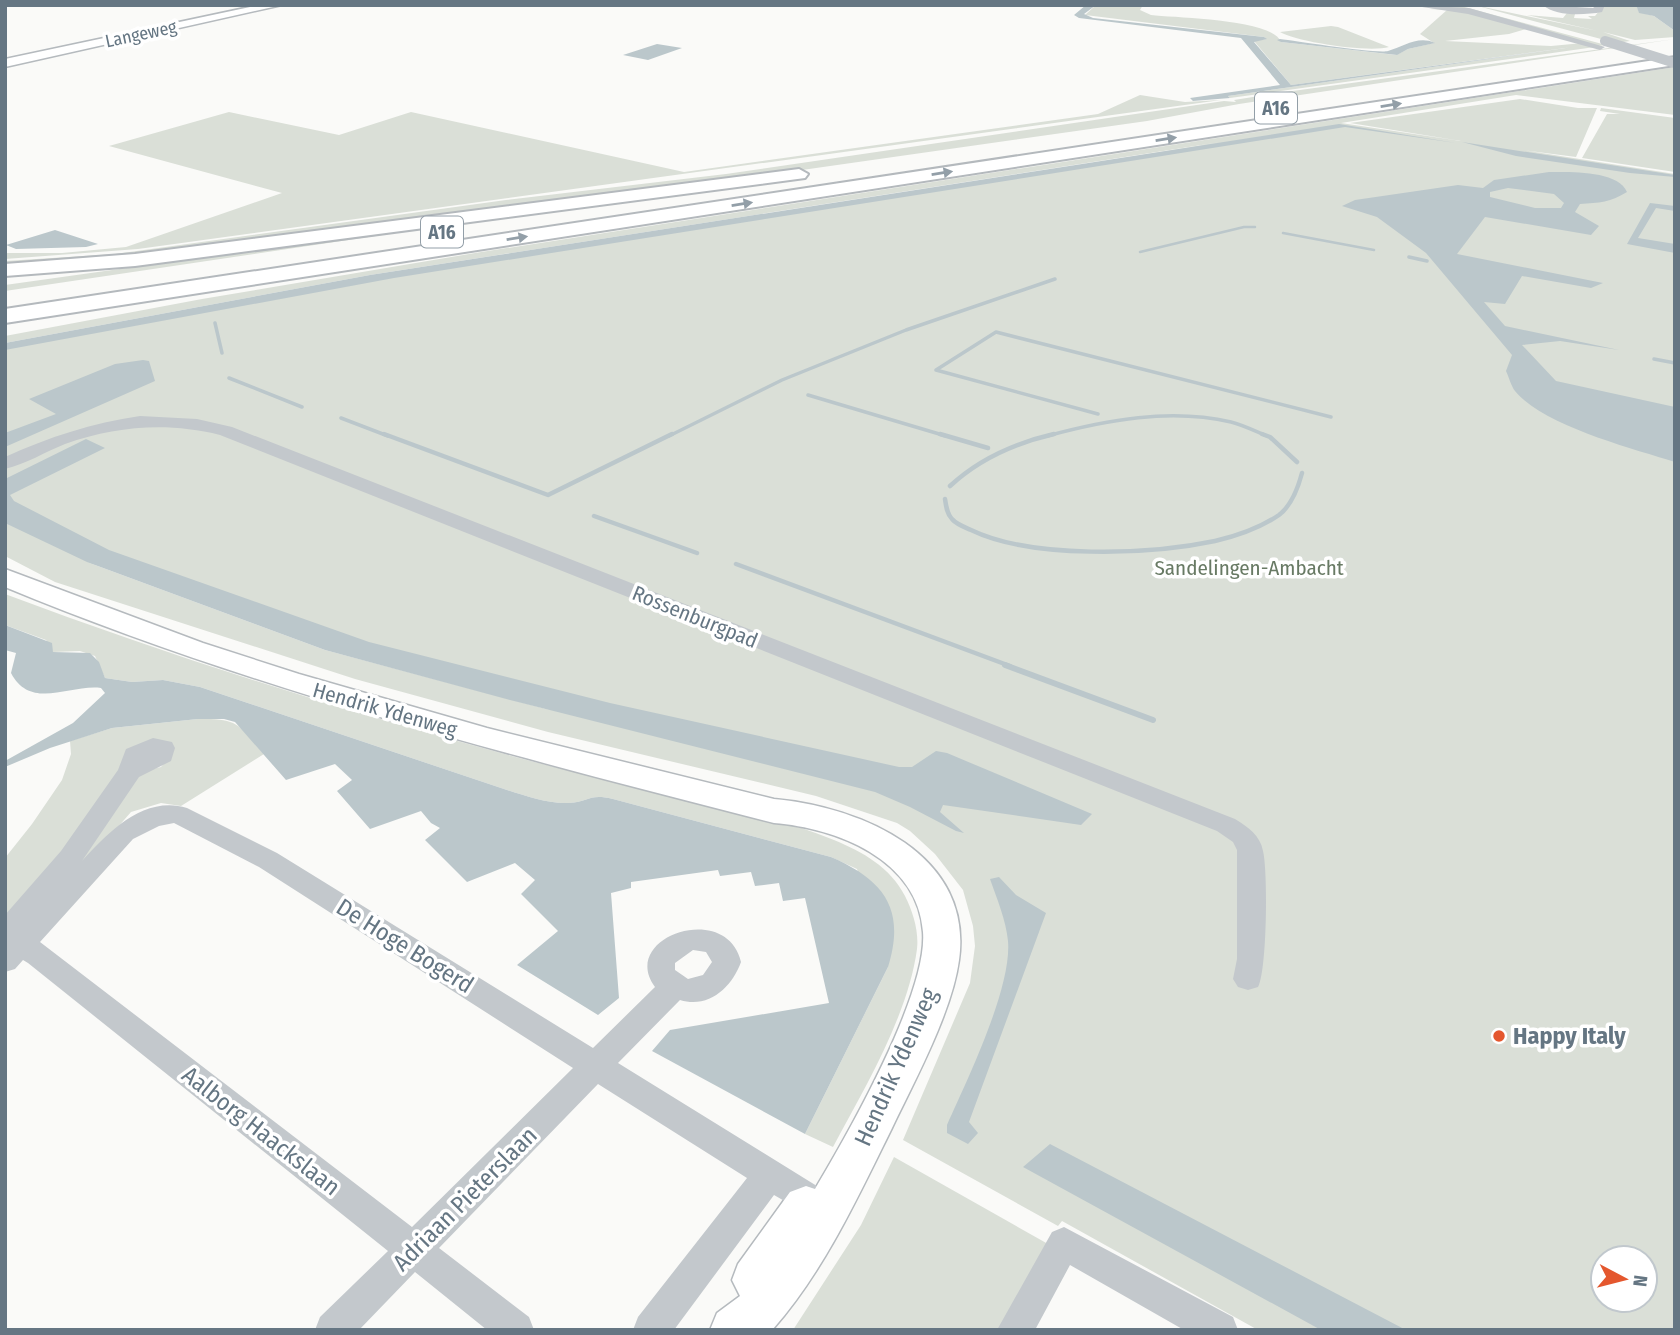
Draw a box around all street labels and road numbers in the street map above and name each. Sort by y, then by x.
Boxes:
street label: Langeweg [103,16,179,52]
road number: A16 [1255,92,1297,124]
road number: A16 [421,216,463,248]
street label: Rossenburgpad [629,580,761,654]
street label: Hendrik Ydenweg [310,677,460,743]
street label: De Hoge Bogerd [331,893,479,999]
street label: Hendrik Ydenweg [849,983,944,1150]
street label: Aalborg Haackslaan [176,1061,346,1201]
street label: Adriaan Pieterslaan [387,1121,543,1277]

